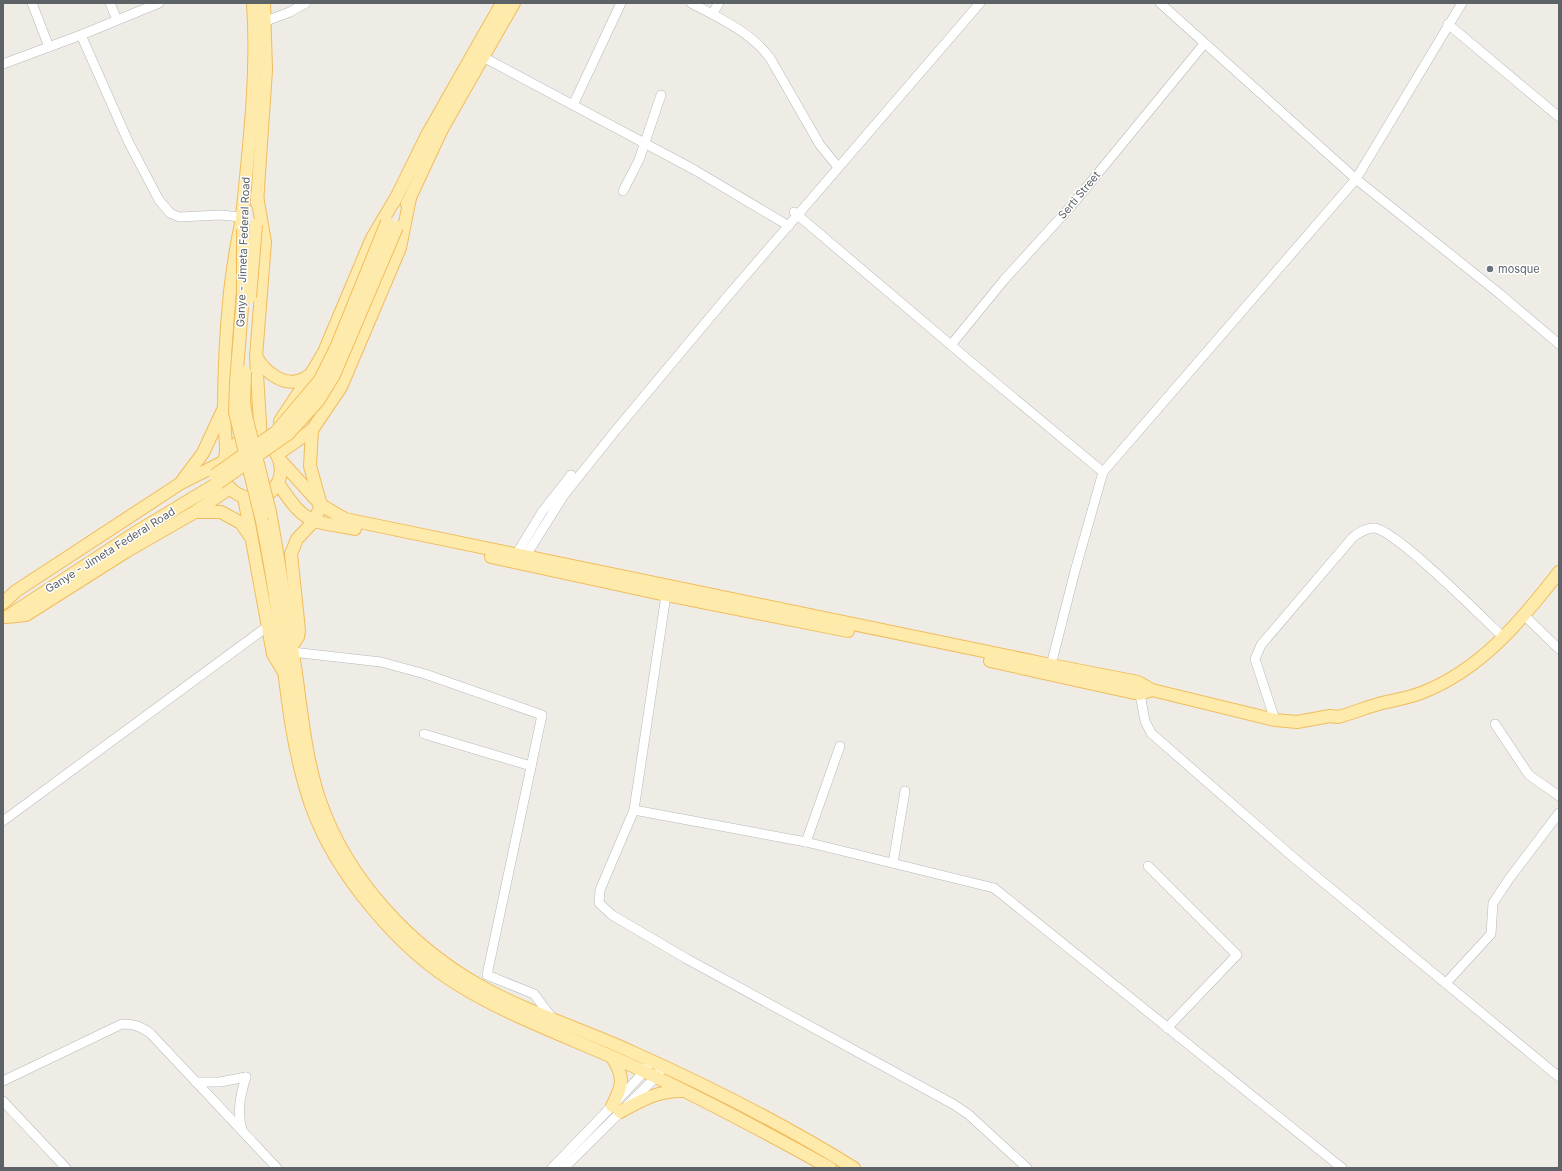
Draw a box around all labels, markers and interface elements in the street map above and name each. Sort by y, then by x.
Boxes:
street label: Serti Street [1055,168,1103,222]
street label: Ganye - Jimeta Federal Road [233,177,253,327]
place label: mosque [1498,262,1540,276]
marker: mosque [1485,264,1495,274]
street label: Ganye - Jimeta Federal Road [42,504,178,596]

